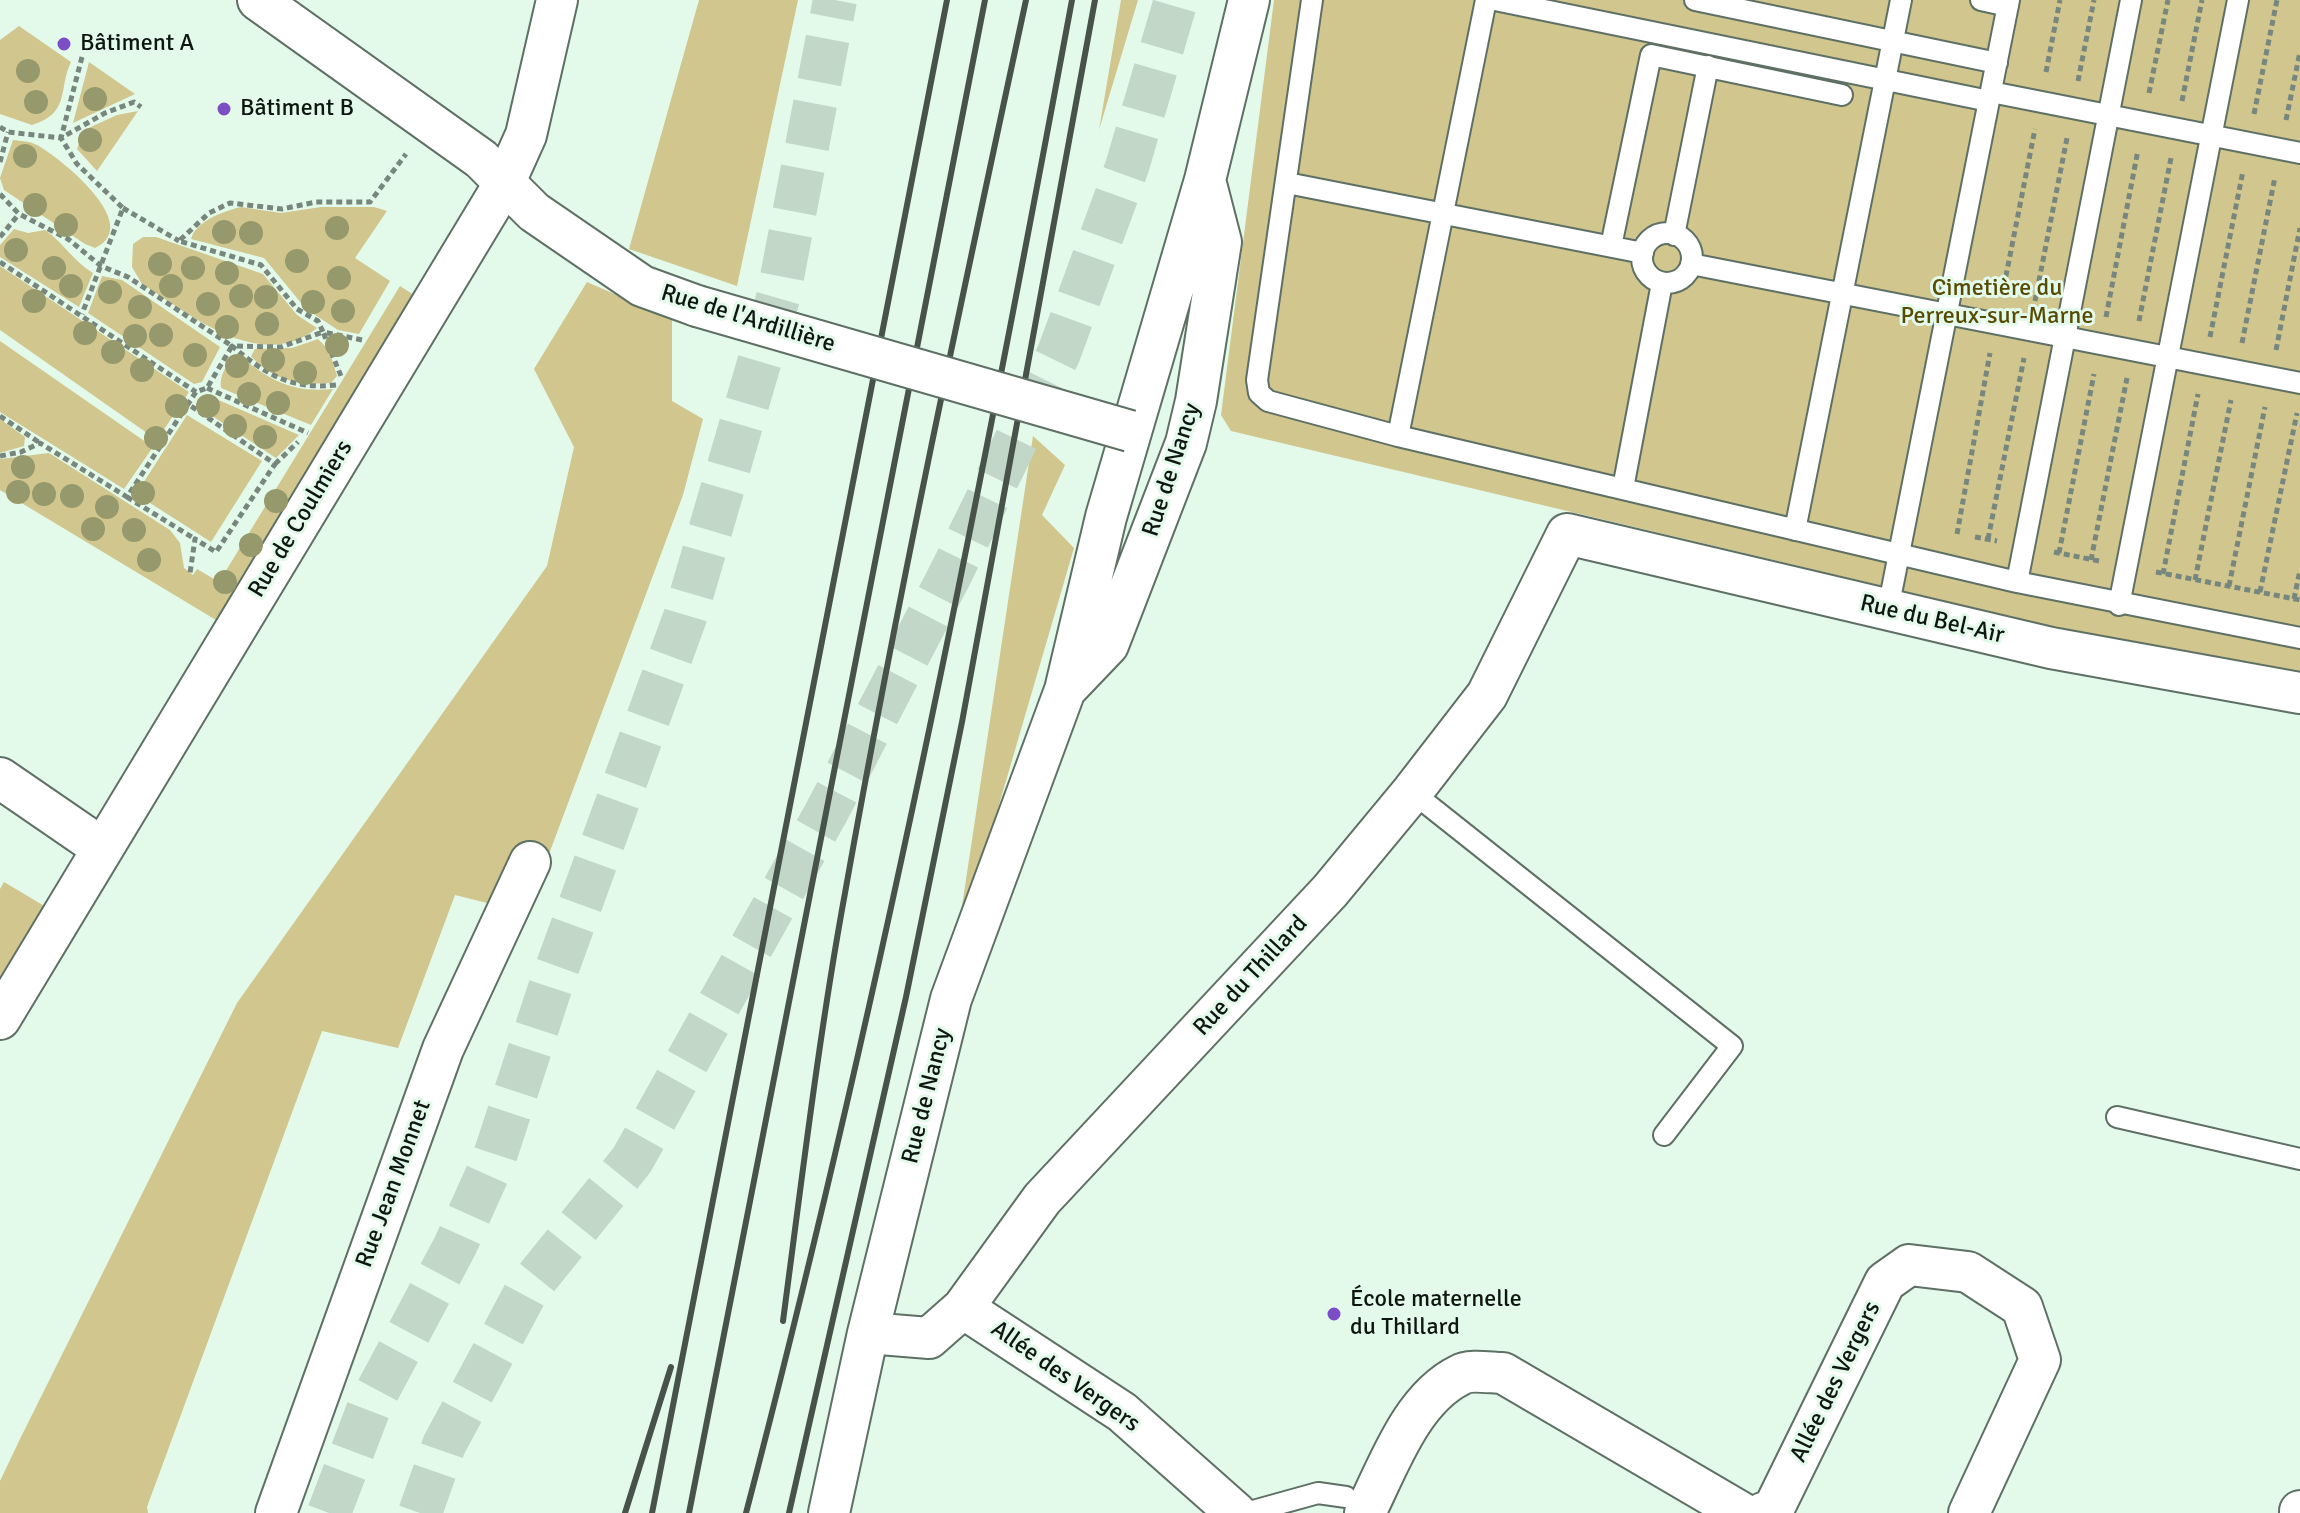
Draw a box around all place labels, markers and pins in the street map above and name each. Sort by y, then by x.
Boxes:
place label: Bâtiment A [80,30,194,58]
marker: Bâtiment A [55,35,73,53]
place label: Bâtiment B [240,95,354,123]
marker: Bâtiment B [215,100,233,118]
place label: École maternelle du Thillard [1350,1286,1522,1342]
marker: École maternelle du Thillard [1325,1305,1343,1323]

